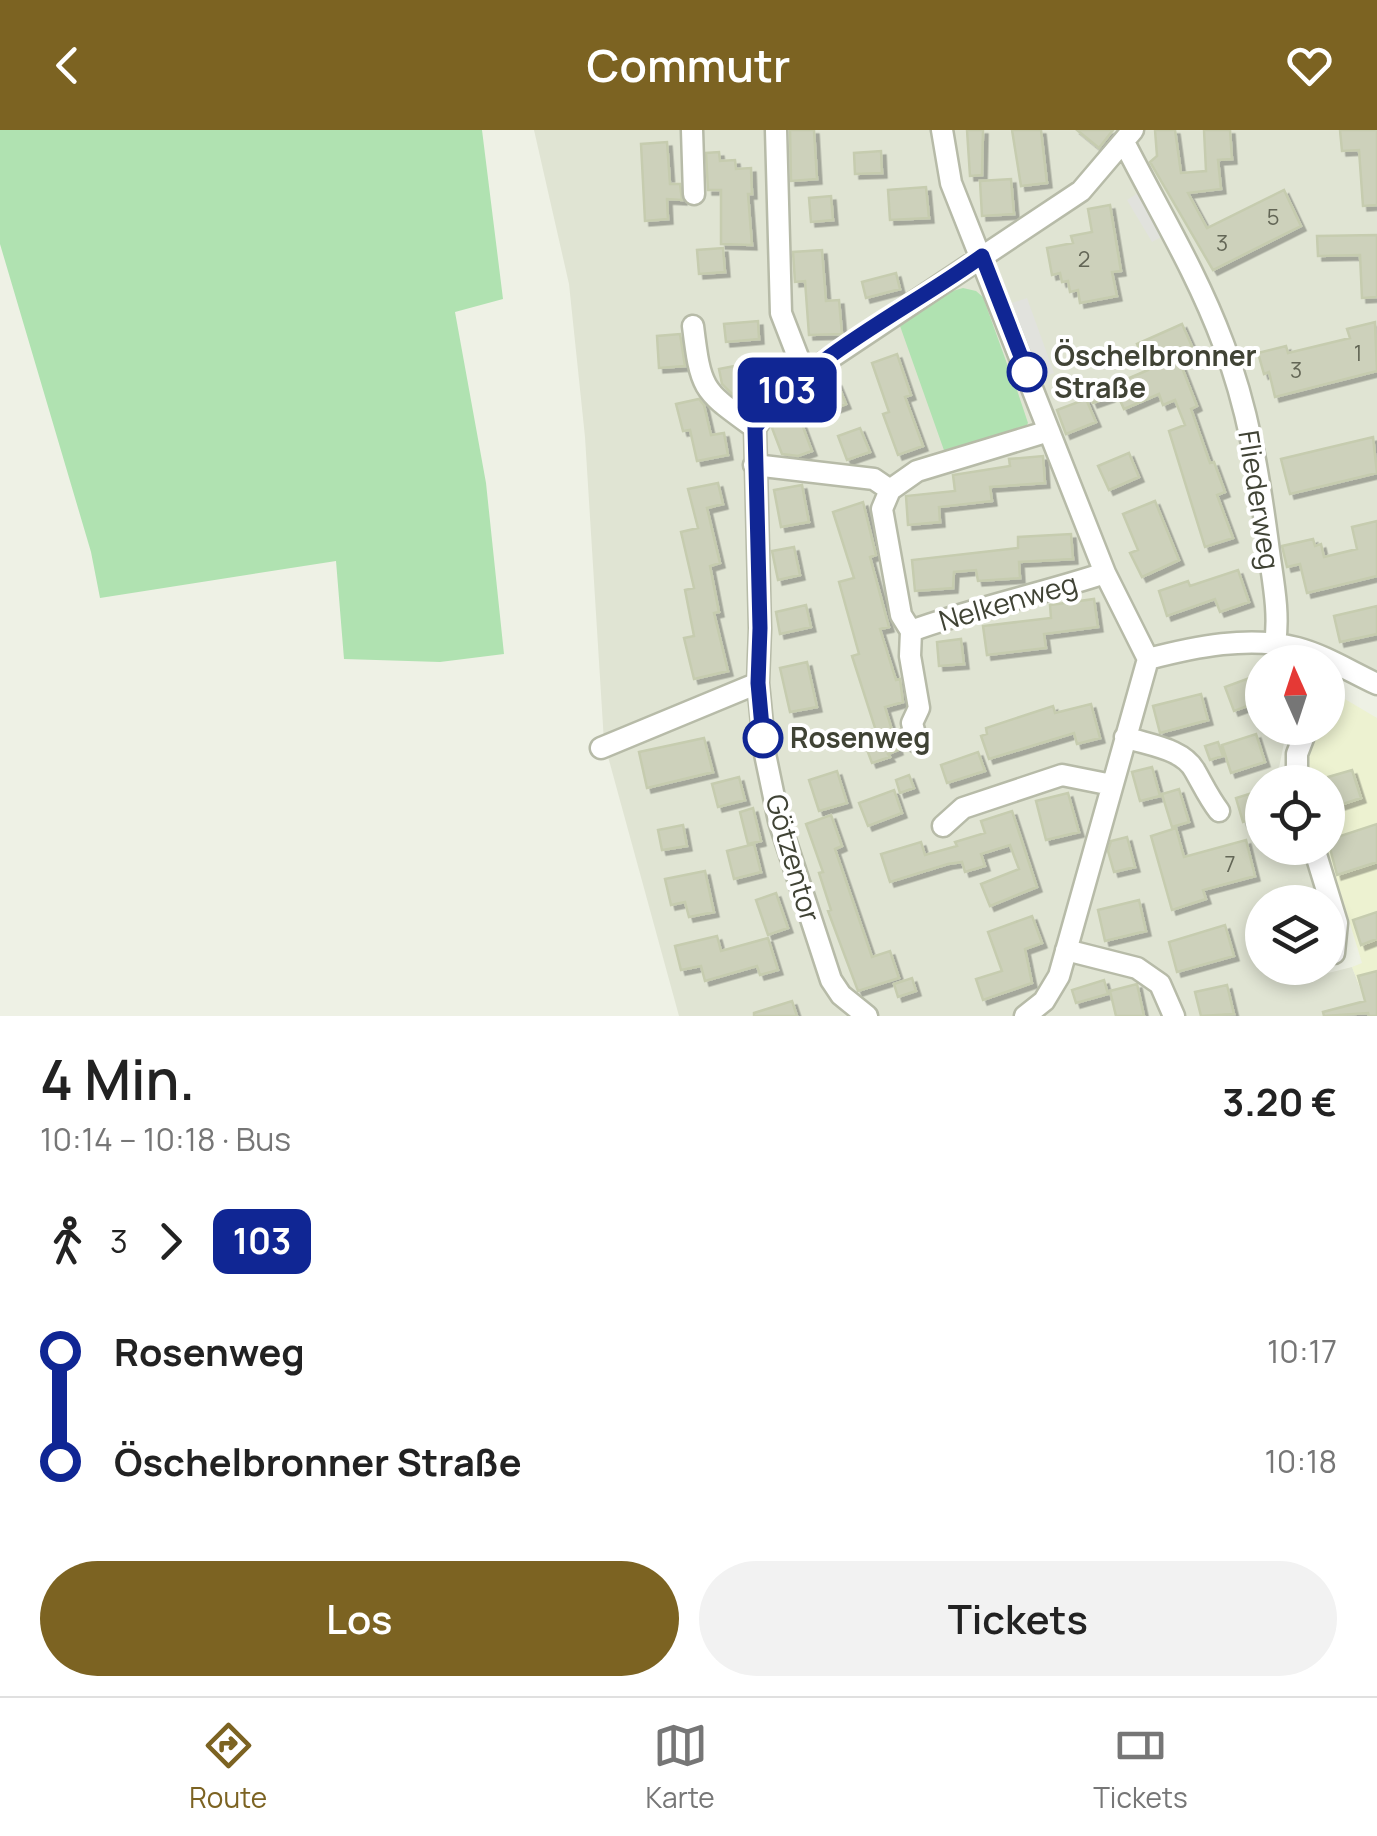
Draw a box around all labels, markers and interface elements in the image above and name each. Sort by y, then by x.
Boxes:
text: Commutr [587,34,790,96]
icon: back [40,38,95,93]
icon: heart [1282,38,1337,93]
house number: 5 [1267,202,1279,232]
house number: 3 [1216,228,1228,258]
house number: 2 [1078,244,1090,274]
place label: Öschelbronner Straße [1054,336,1257,406]
house number: 1 [1354,338,1362,368]
marker: Öschelbronner Straße [1008,353,1046,391]
house number: 3 [1290,355,1302,385]
line badge: 103 [730,358,844,422]
text: 103 [758,366,816,414]
street label: Fliederweg [1230,428,1290,572]
street label: Nelkenweg [934,563,1081,639]
north arrow [1245,645,1345,745]
map controls [1245,645,1345,985]
place label: Rosenweg [790,718,931,756]
marker: Rosenweg [744,719,782,757]
button: locate [1245,765,1345,865]
street label: Götzentor [758,789,830,926]
house number: 7 [1224,849,1236,879]
button: layers [1245,885,1345,985]
text: 4 Min. [40,1041,195,1117]
text: 3.20 € [1222,1075,1337,1127]
text: 10:14 – 10:18 · Bus [40,1117,291,1161]
icon: walk [40,1214,95,1269]
icon: forward [143,1214,198,1269]
text: 103 [233,1217,291,1265]
text: 3 [110,1219,128,1263]
text: Rosenweg [114,1325,305,1377]
text: 10:17 [1267,1329,1337,1373]
text: Öschelbronner Straße [114,1435,522,1487]
text: 10:18 [1264,1439,1337,1483]
button: Los [40,1561,679,1676]
button: Tickets [699,1561,1337,1676]
tab: Route [189,1718,267,1816]
tab: Karte [645,1718,715,1816]
tab: Tickets [1093,1718,1188,1816]

